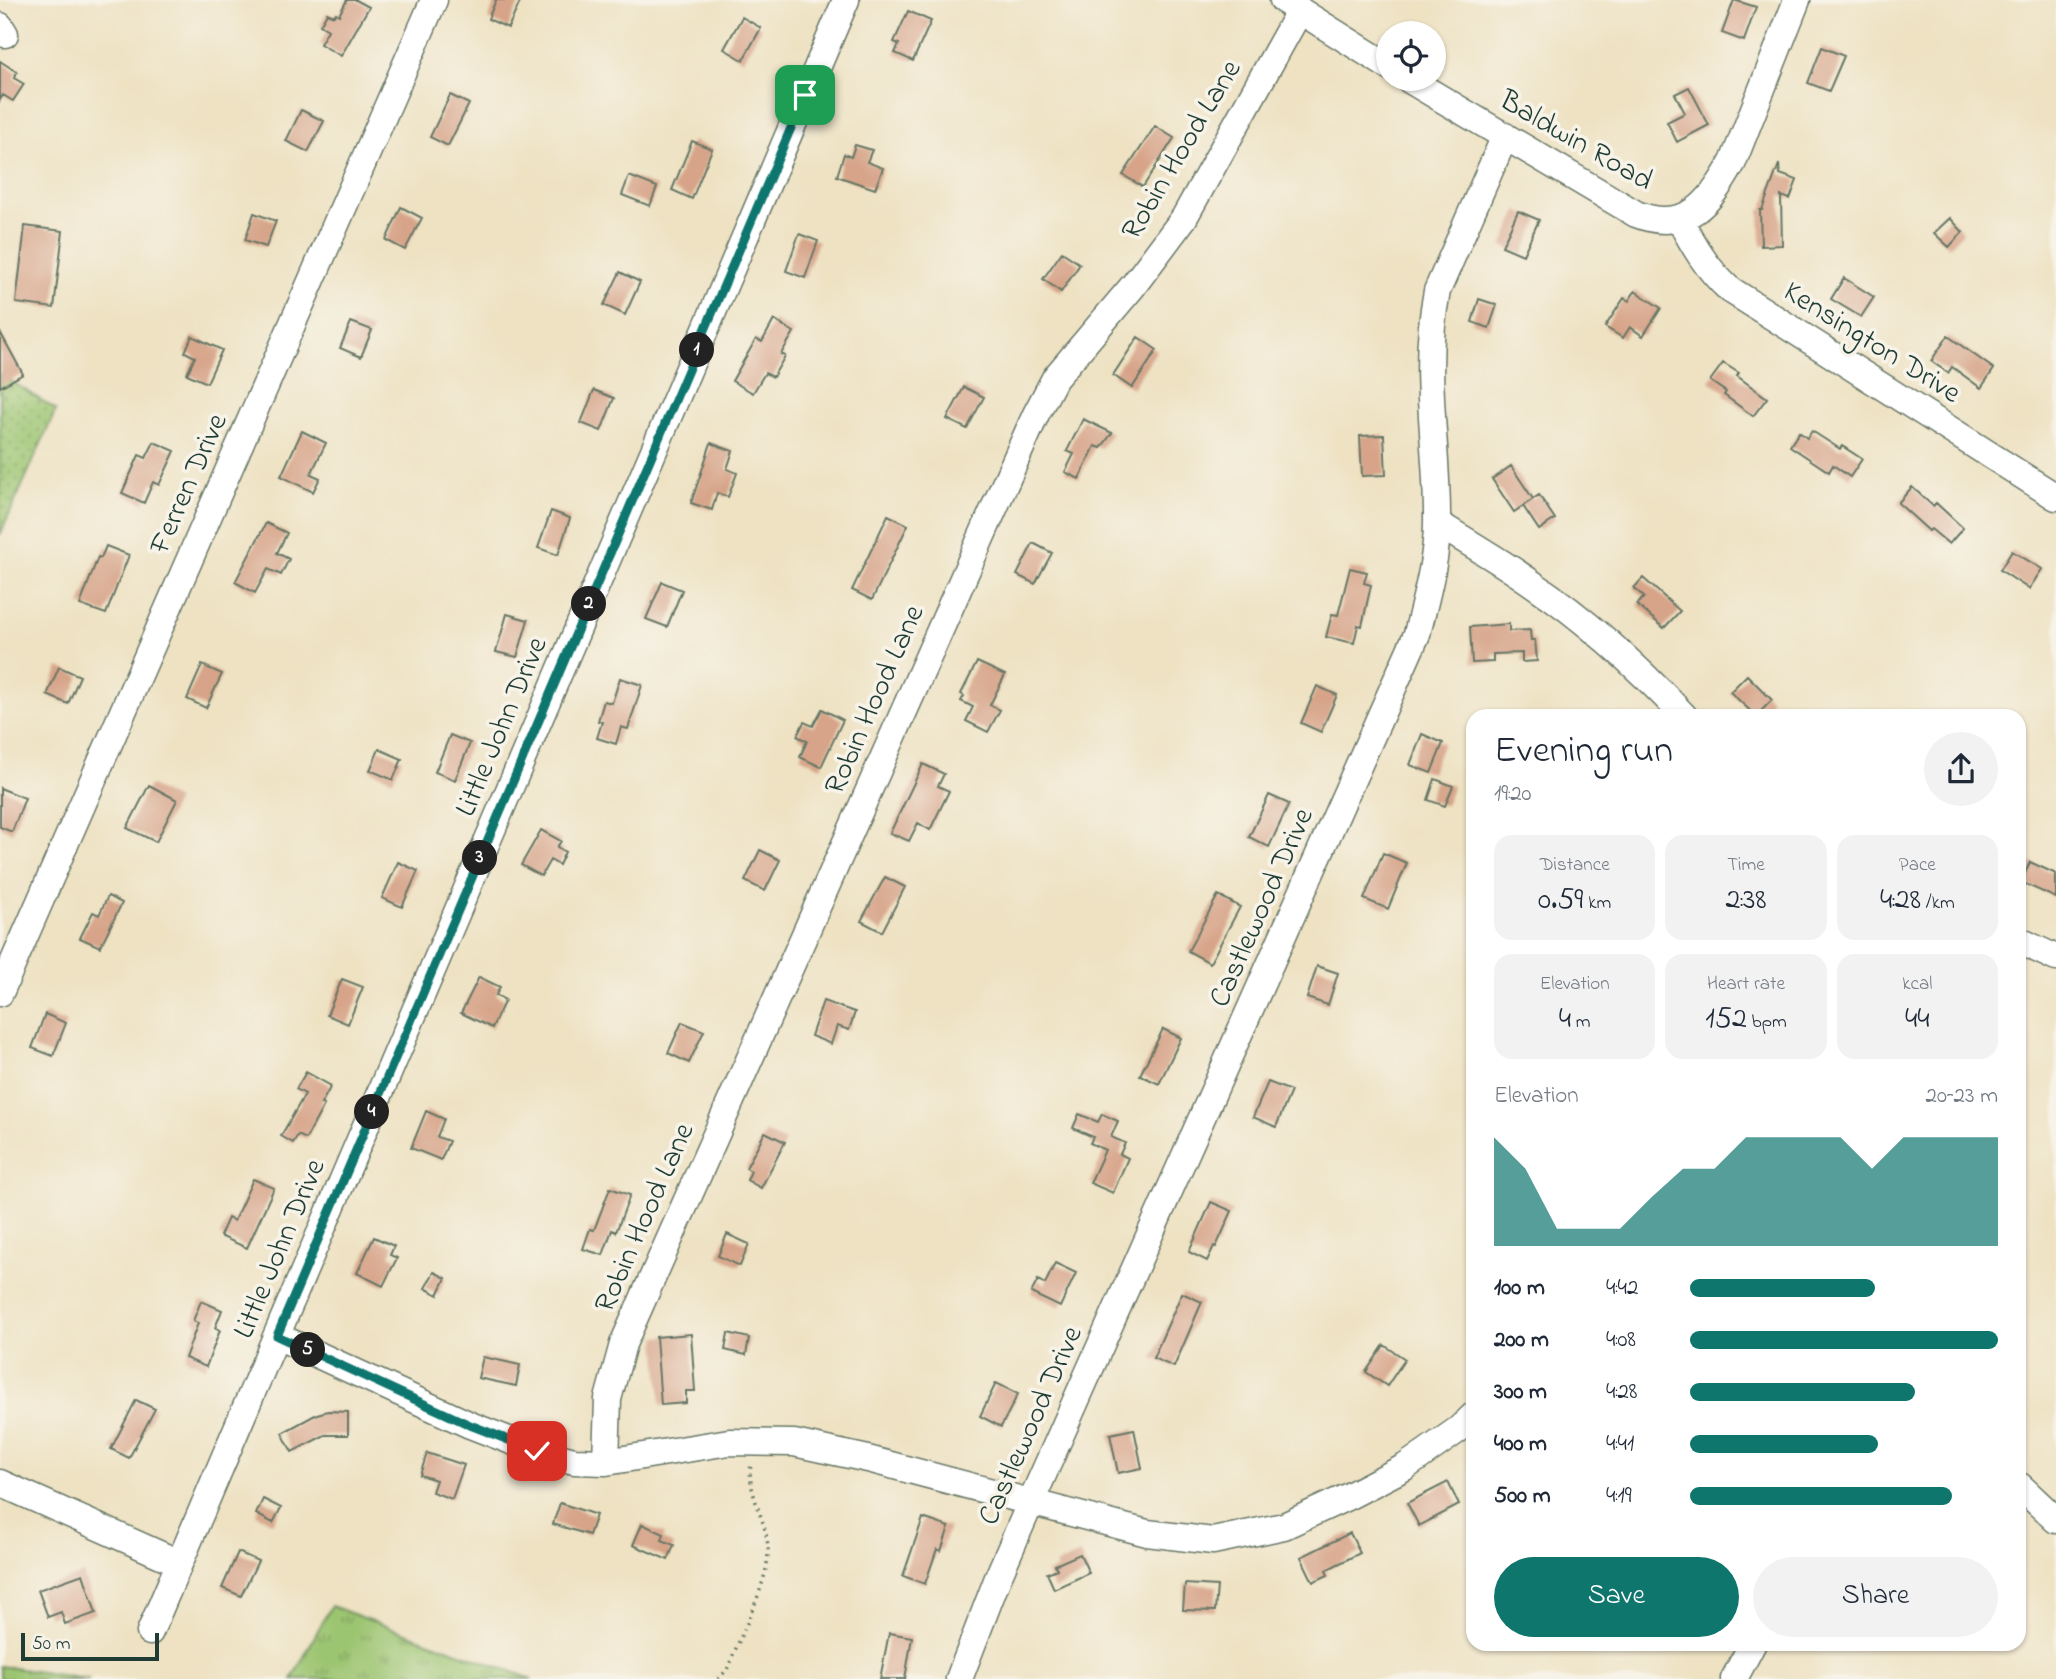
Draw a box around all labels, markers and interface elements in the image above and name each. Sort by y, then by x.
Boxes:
map controls [1376,21,1446,91]
button: locate [1376,21,1446,91]
street label: Robin Hood Lane [1111,52,1254,249]
pin [775,65,835,125]
icon: arrive [786,76,824,114]
street label: Baldwin Road [1490,79,1661,203]
street label: Kensington Drive [1774,271,1969,416]
pin: 1 [680,332,714,368]
text: 1 [693,336,700,363]
street label: Ferren Drive [139,406,241,563]
pin: 2 [572,586,606,622]
text: 2 [584,590,593,617]
street label: Robin Hood Lane [814,598,937,802]
street label: Little John Drive [445,630,561,824]
text: Evening run [1494,724,1673,780]
button: share [1924,732,1998,806]
text: 19:20 [1494,778,1532,811]
street label: Castlewood Drive [1199,801,1327,1015]
pin: 3 [462,840,498,876]
text: 3 [476,844,483,871]
text: Distance [1540,852,1610,879]
text: Time [1727,852,1765,879]
text: Pace [1899,852,1936,879]
text: 0.59 [1538,879,1583,923]
text: 2:38 [1725,879,1767,923]
text: 4:28 [1880,879,1921,923]
text: km [1583,890,1611,917]
text: /km [1921,890,1955,917]
text: Elevation [1540,971,1610,998]
text: Heart rate [1707,971,1785,998]
text: kcal [1902,971,1932,998]
text: 4 [1559,998,1571,1042]
text: 152 [1705,998,1747,1042]
text: 44 [1905,998,1930,1042]
text: m [1571,1009,1591,1036]
text: bpm [1747,1009,1787,1036]
text: Elevation [1494,1080,1579,1113]
text: 20–23 m [1925,1080,1998,1113]
pin: 4 [354,1094,390,1130]
text: 4 [368,1098,375,1125]
street label: Robin Hood Lane [584,1116,707,1320]
street label: Little John Drive [223,1152,339,1346]
text: 100 m [1494,1272,1545,1305]
text: 4:42 [1606,1272,1638,1305]
street label: Castlewood Drive [968,1319,1096,1533]
text: 200 m [1494,1324,1549,1357]
text: 4:08 [1606,1324,1636,1357]
pin: 5 [290,1332,326,1368]
text: 5 [302,1336,313,1363]
text: 300 m [1494,1376,1547,1409]
text: 4:28 [1606,1376,1638,1409]
pin [507,1421,567,1481]
text: 400 m [1494,1428,1547,1461]
text: 4:41 [1606,1428,1634,1461]
icon: check [518,1432,556,1470]
text: 500 m [1494,1480,1551,1513]
text: 4:19 [1606,1480,1632,1513]
button: Save [1494,1557,1739,1637]
button: Share [1753,1557,1998,1637]
scale bar [21,1630,159,1662]
text: 50 m [32,1631,71,1658]

